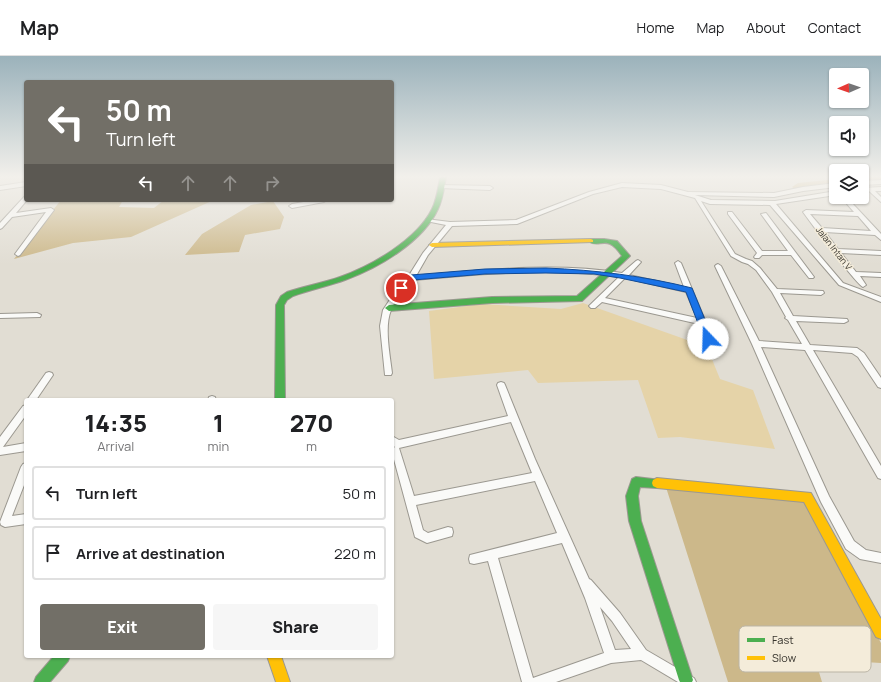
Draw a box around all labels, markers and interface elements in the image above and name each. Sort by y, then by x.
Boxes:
text: Map [20,15,59,41]
text: Home [637,18,674,37]
text: Map [696,18,724,37]
text: About [746,18,786,37]
text: Contact [808,18,861,37]
north arrow [829,68,869,108]
map controls [829,68,869,204]
text: 50 m [106,91,172,129]
icon: left [40,96,92,148]
button: sound [829,116,869,156]
text: Turn left [106,127,176,151]
button: layers [829,164,869,204]
icon: left [135,172,157,194]
icon: ahead [177,172,199,194]
icon: ahead [219,172,241,194]
icon: right [261,172,283,194]
street label: Jalan Intan V [813,223,855,273]
pin [384,271,418,305]
icon: arrive [390,277,412,299]
position arrow [687,318,729,360]
text: 14:35 [84,406,147,439]
text: 1 [213,406,224,439]
text: 270 [290,406,333,439]
text: Arrival [97,437,134,455]
text: min [207,437,229,455]
text: m [306,437,317,455]
icon: left [42,482,64,504]
text: Turn left [76,483,138,504]
text: 50 m [342,483,376,504]
icon: arrive [42,542,64,564]
text: Arrive at destination [76,543,225,564]
text: 220 m [334,543,376,564]
button: Exit [40,604,205,650]
button: Share [213,604,378,650]
legend [739,626,871,672]
text: Fast [772,632,794,647]
text: Slow [772,650,797,665]

